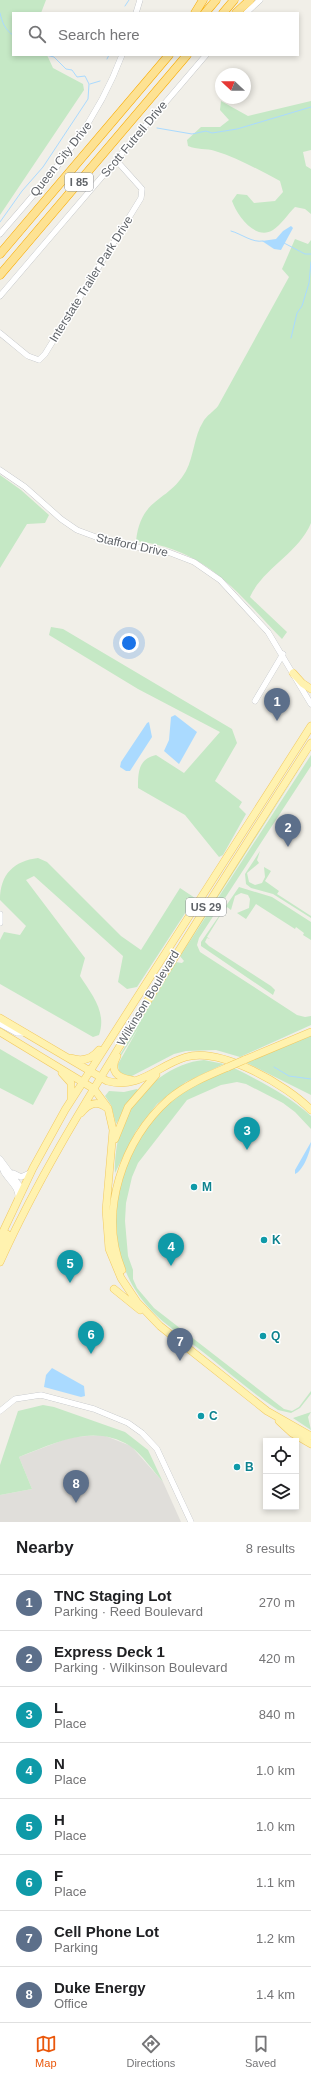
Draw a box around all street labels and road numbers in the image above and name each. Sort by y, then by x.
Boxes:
street label: Scott Futrell Drive [98,98,170,180]
street label: Queen City Drive [27,118,95,199]
road number: I 85 [65,173,93,191]
street label: Interstate Trailer Park Drive [46,213,136,345]
street label: Stafford Drive [95,531,170,560]
road number: US 29 [186,898,226,916]
street label: Wilkinson Boulevard [114,948,182,1048]

